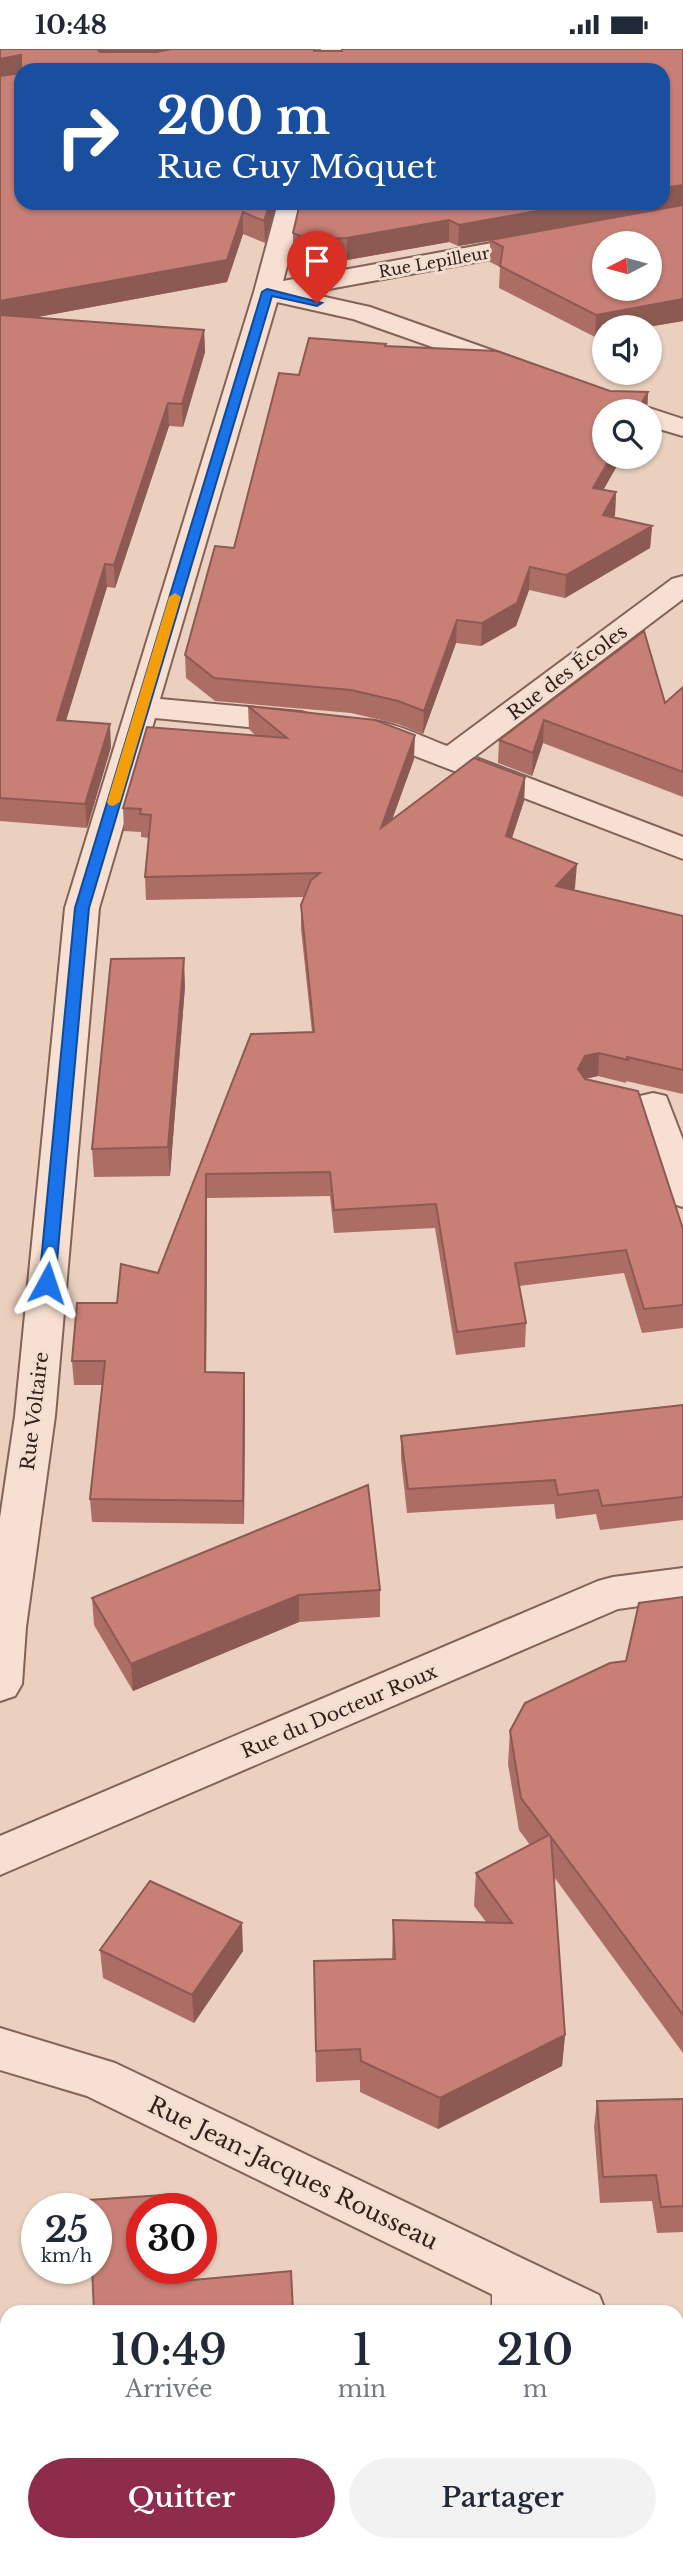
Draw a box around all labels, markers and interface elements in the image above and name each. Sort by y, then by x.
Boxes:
text: 10:48 [35,9,107,41]
text: 200 m [157,86,330,147]
icon: right [42,91,133,182]
text: Rue Guy Môquet [157,147,437,187]
pin [287,231,347,303]
north arrow [592,231,662,301]
map controls [592,231,662,469]
icon: arrive [298,242,336,280]
street label: Rue Lepilleur [377,242,491,282]
button: sound [592,315,662,385]
button: search [592,399,662,469]
street label: Rue des Écoles [503,620,632,725]
position arrow [10,1246,84,1320]
street label: Rue Voltaire [16,1351,53,1472]
street label: Rue du Docteur Roux [238,1660,441,1763]
street label: Rue Jean-Jacques Rousseau [144,2091,442,2255]
speed limit sign: 30 [126,2193,217,2284]
text: 25 [45,2208,88,2251]
text: km/h [41,2245,92,2267]
text: 10:49 [111,2324,227,2376]
text: 1 [353,2324,371,2376]
text: 210 [497,2324,573,2376]
text: Arrivée [125,2375,213,2403]
text: min [338,2375,386,2403]
text: m [523,2375,547,2403]
button: Quitter [28,2458,335,2538]
button: Partager [349,2458,656,2538]

